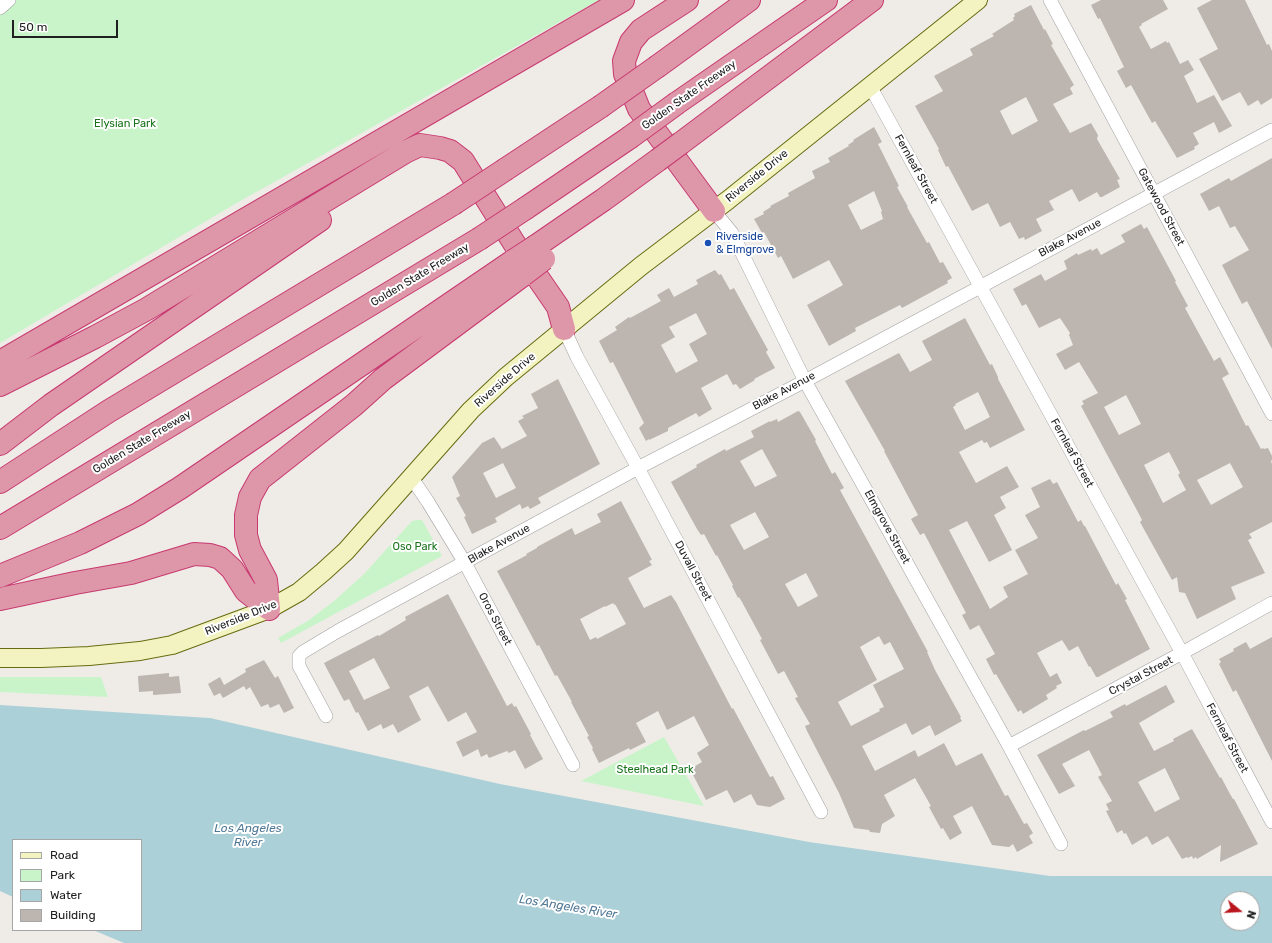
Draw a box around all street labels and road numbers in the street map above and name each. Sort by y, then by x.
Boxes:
street label: Golden State Freeway [639,57,739,133]
street label: Fernleaf Street [892,132,940,206]
street label: Riverside Drive [723,147,791,205]
street label: Gatewood Street [1135,166,1187,248]
street label: Blake Avenue [1036,216,1104,260]
street label: Golden State Freeway [369,240,471,310]
street label: Riverside Drive [472,350,538,410]
street label: Blake Avenue [750,369,818,413]
street label: Golden State Freeway [91,407,193,477]
street label: Fernleaf Street [1048,416,1096,490]
street label: Elmgrove Street [861,488,913,566]
street label: Blake Avenue [466,522,532,566]
street label: Duvall Street [672,539,714,603]
street label: Oros Street [476,590,514,648]
street label: Riverside Drive [203,598,279,638]
street label: Crystal Street [1107,654,1175,698]
street label: Fernleaf Street [1203,701,1251,775]

